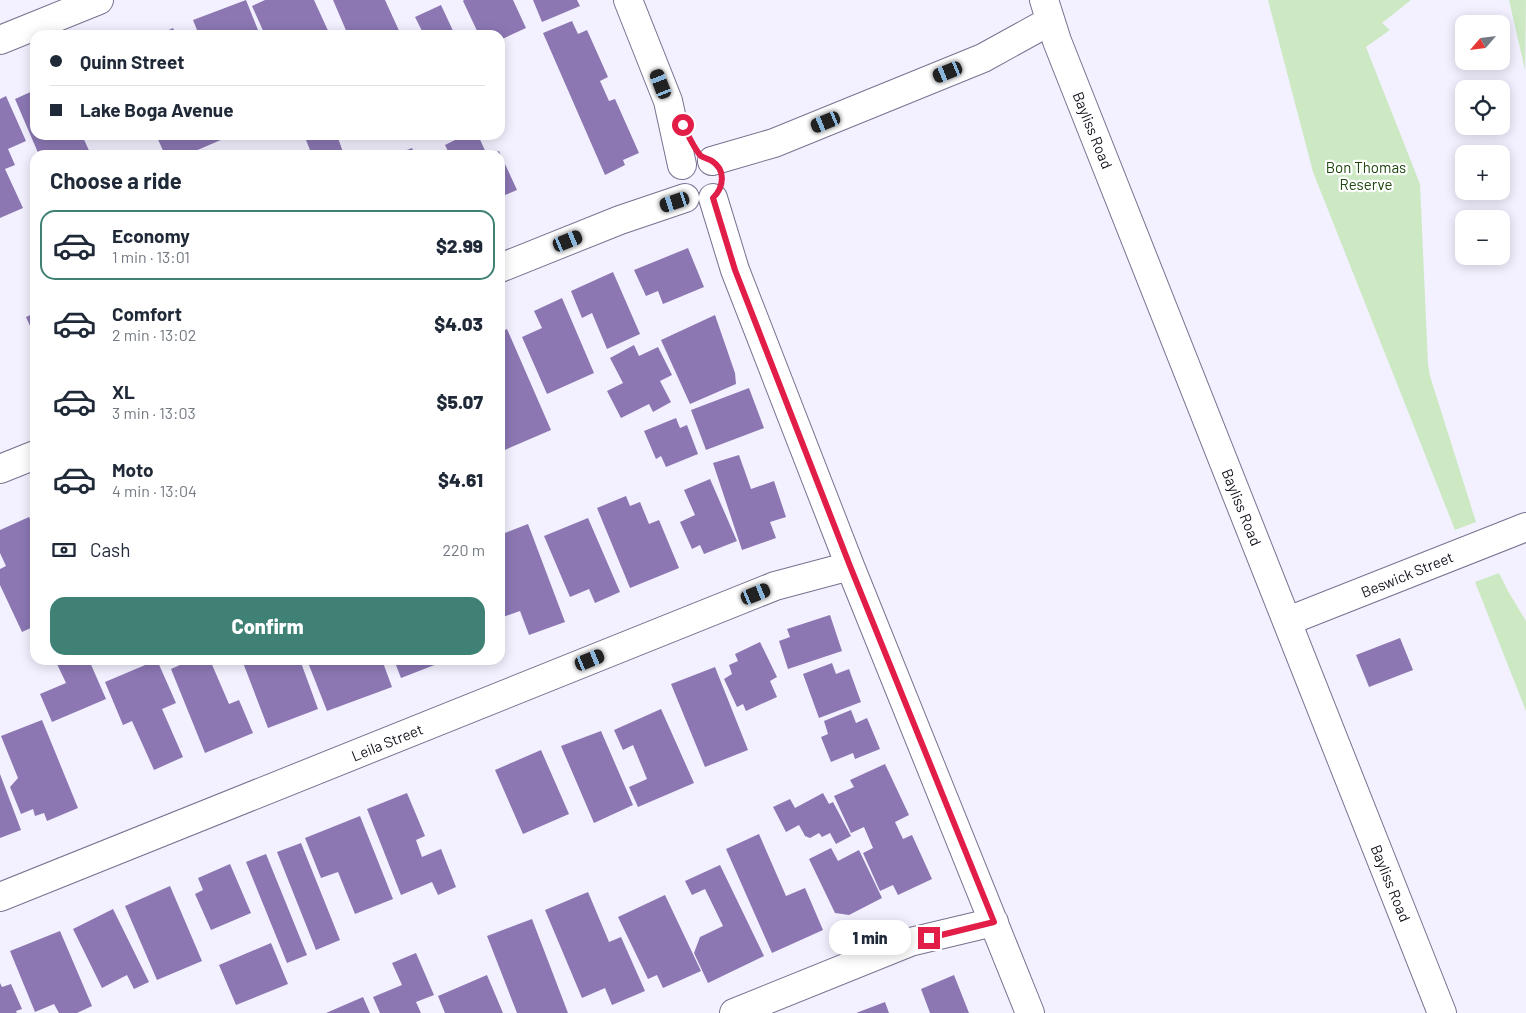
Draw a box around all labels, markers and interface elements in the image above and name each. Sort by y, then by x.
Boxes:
north arrow [1455,15,1510,70]
map controls [1455,15,1510,265]
text: Quinn Street [80,50,184,73]
car [931,59,964,85]
car [648,67,673,101]
button: locate [1455,80,1510,135]
street label: Bayliss Road [1069,89,1117,171]
text: Lake Boga Avenue [80,98,234,121]
car [809,109,842,135]
route start [672,114,694,136]
button: + [1455,145,1510,200]
park label: Bon Thomas Reserve [1326,158,1406,193]
text: Choose a ride [50,167,182,193]
car [658,190,691,214]
button: − [1455,210,1510,265]
icon: car [52,223,97,268]
text: Economy [112,224,190,247]
car [551,228,584,254]
text: $2.99 [436,234,483,257]
text: 1 min · 13:01 [112,247,190,266]
icon: car [52,301,97,346]
text: Comfort [112,302,182,325]
text: $4.03 [434,312,483,335]
text: 2 min · 13:02 [112,325,196,344]
icon: car [52,379,97,424]
text: XL [112,380,135,403]
text: $5.07 [437,390,483,413]
text: 3 min · 13:03 [112,403,196,422]
icon: car [52,457,97,502]
text: Moto [112,458,154,481]
street label: Bayliss Road [1218,466,1266,548]
text: $4.61 [438,468,483,491]
text: 4 min · 13:04 [112,481,197,500]
icon: cash [50,536,78,564]
text: Cash [90,538,131,561]
text: 220 m [442,540,485,559]
street label: Beswick Street [1358,547,1456,601]
car [739,581,772,607]
button: Confirm [50,597,485,655]
car [573,647,606,673]
street label: Leila Street [349,720,425,764]
street label: Bayliss Road [1367,842,1415,924]
callout: 1 min [829,920,912,956]
route end [918,927,940,949]
text: 1 min [852,928,888,947]

